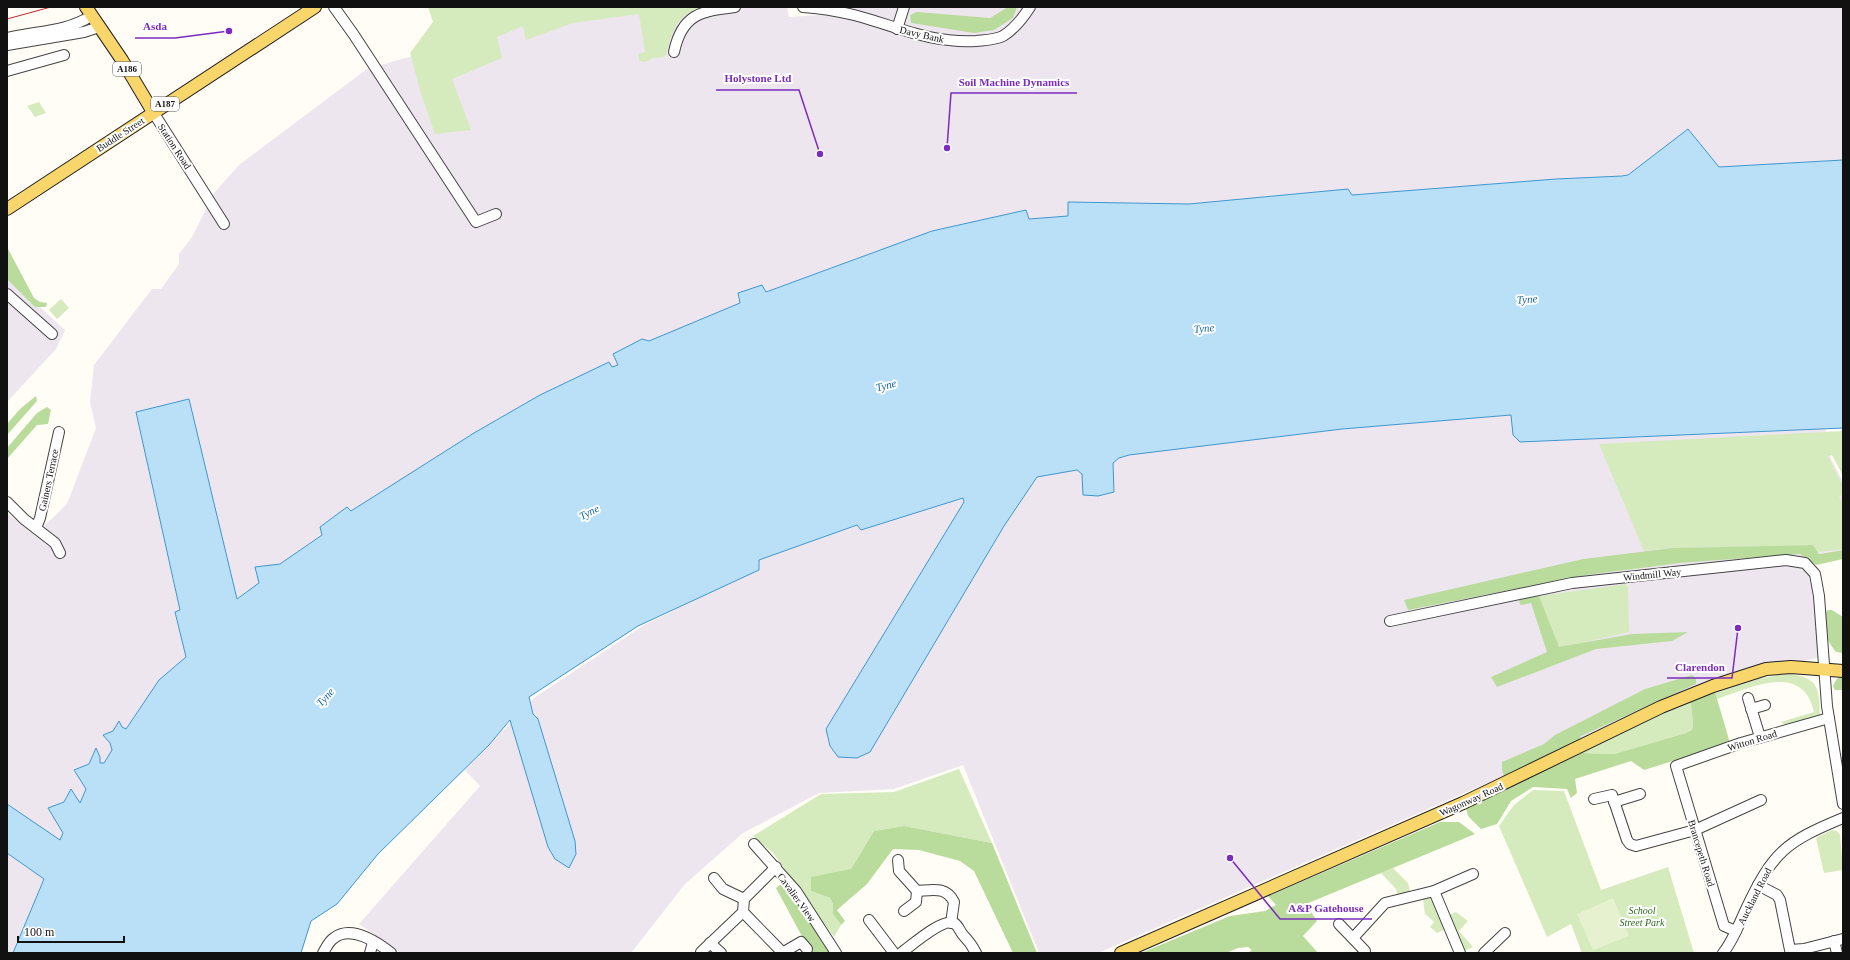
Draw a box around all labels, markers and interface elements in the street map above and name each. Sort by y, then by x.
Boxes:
callout: Asda [135,15,175,38]
text: Asda [143,20,167,32]
street label: Davy Bank [899,24,945,45]
road number: A186 [113,62,141,76]
callout: Holystone Ltd [716,67,799,90]
callout: Soil Machine Dynamics [951,70,1077,93]
text: Holystone Ltd [725,72,791,84]
text: Soil Machine Dynamics [959,76,1070,88]
road number: A187 [151,97,179,111]
street label: Buddle Street [94,115,146,154]
street label: Station Road [156,121,193,171]
water label: Tyne [1516,292,1538,306]
water label: Tyne [1193,321,1215,335]
water label: Tyne [875,377,898,393]
street label: Gainers Terrace [37,447,61,512]
water label: Tyne [577,502,601,522]
street label: Windmill Way [1622,566,1682,583]
callout: Clarendon [1667,655,1732,678]
text: Clarendon [1675,661,1725,673]
water label: Tyne [314,685,336,709]
street label: Witton Road [1726,728,1778,753]
street label: Wagonway Road [1438,781,1505,818]
street label: Brancepeth Road [1686,818,1717,888]
street label: Auckland Road [1735,866,1774,927]
street label: Cavalier View [775,871,818,924]
callout: A&P Gatehouse [1280,896,1372,919]
text: A&P Gatehouse [1288,902,1364,914]
park label: School Street Park [1620,905,1665,928]
scale bar [18,918,124,944]
text: 100 m [24,925,55,939]

